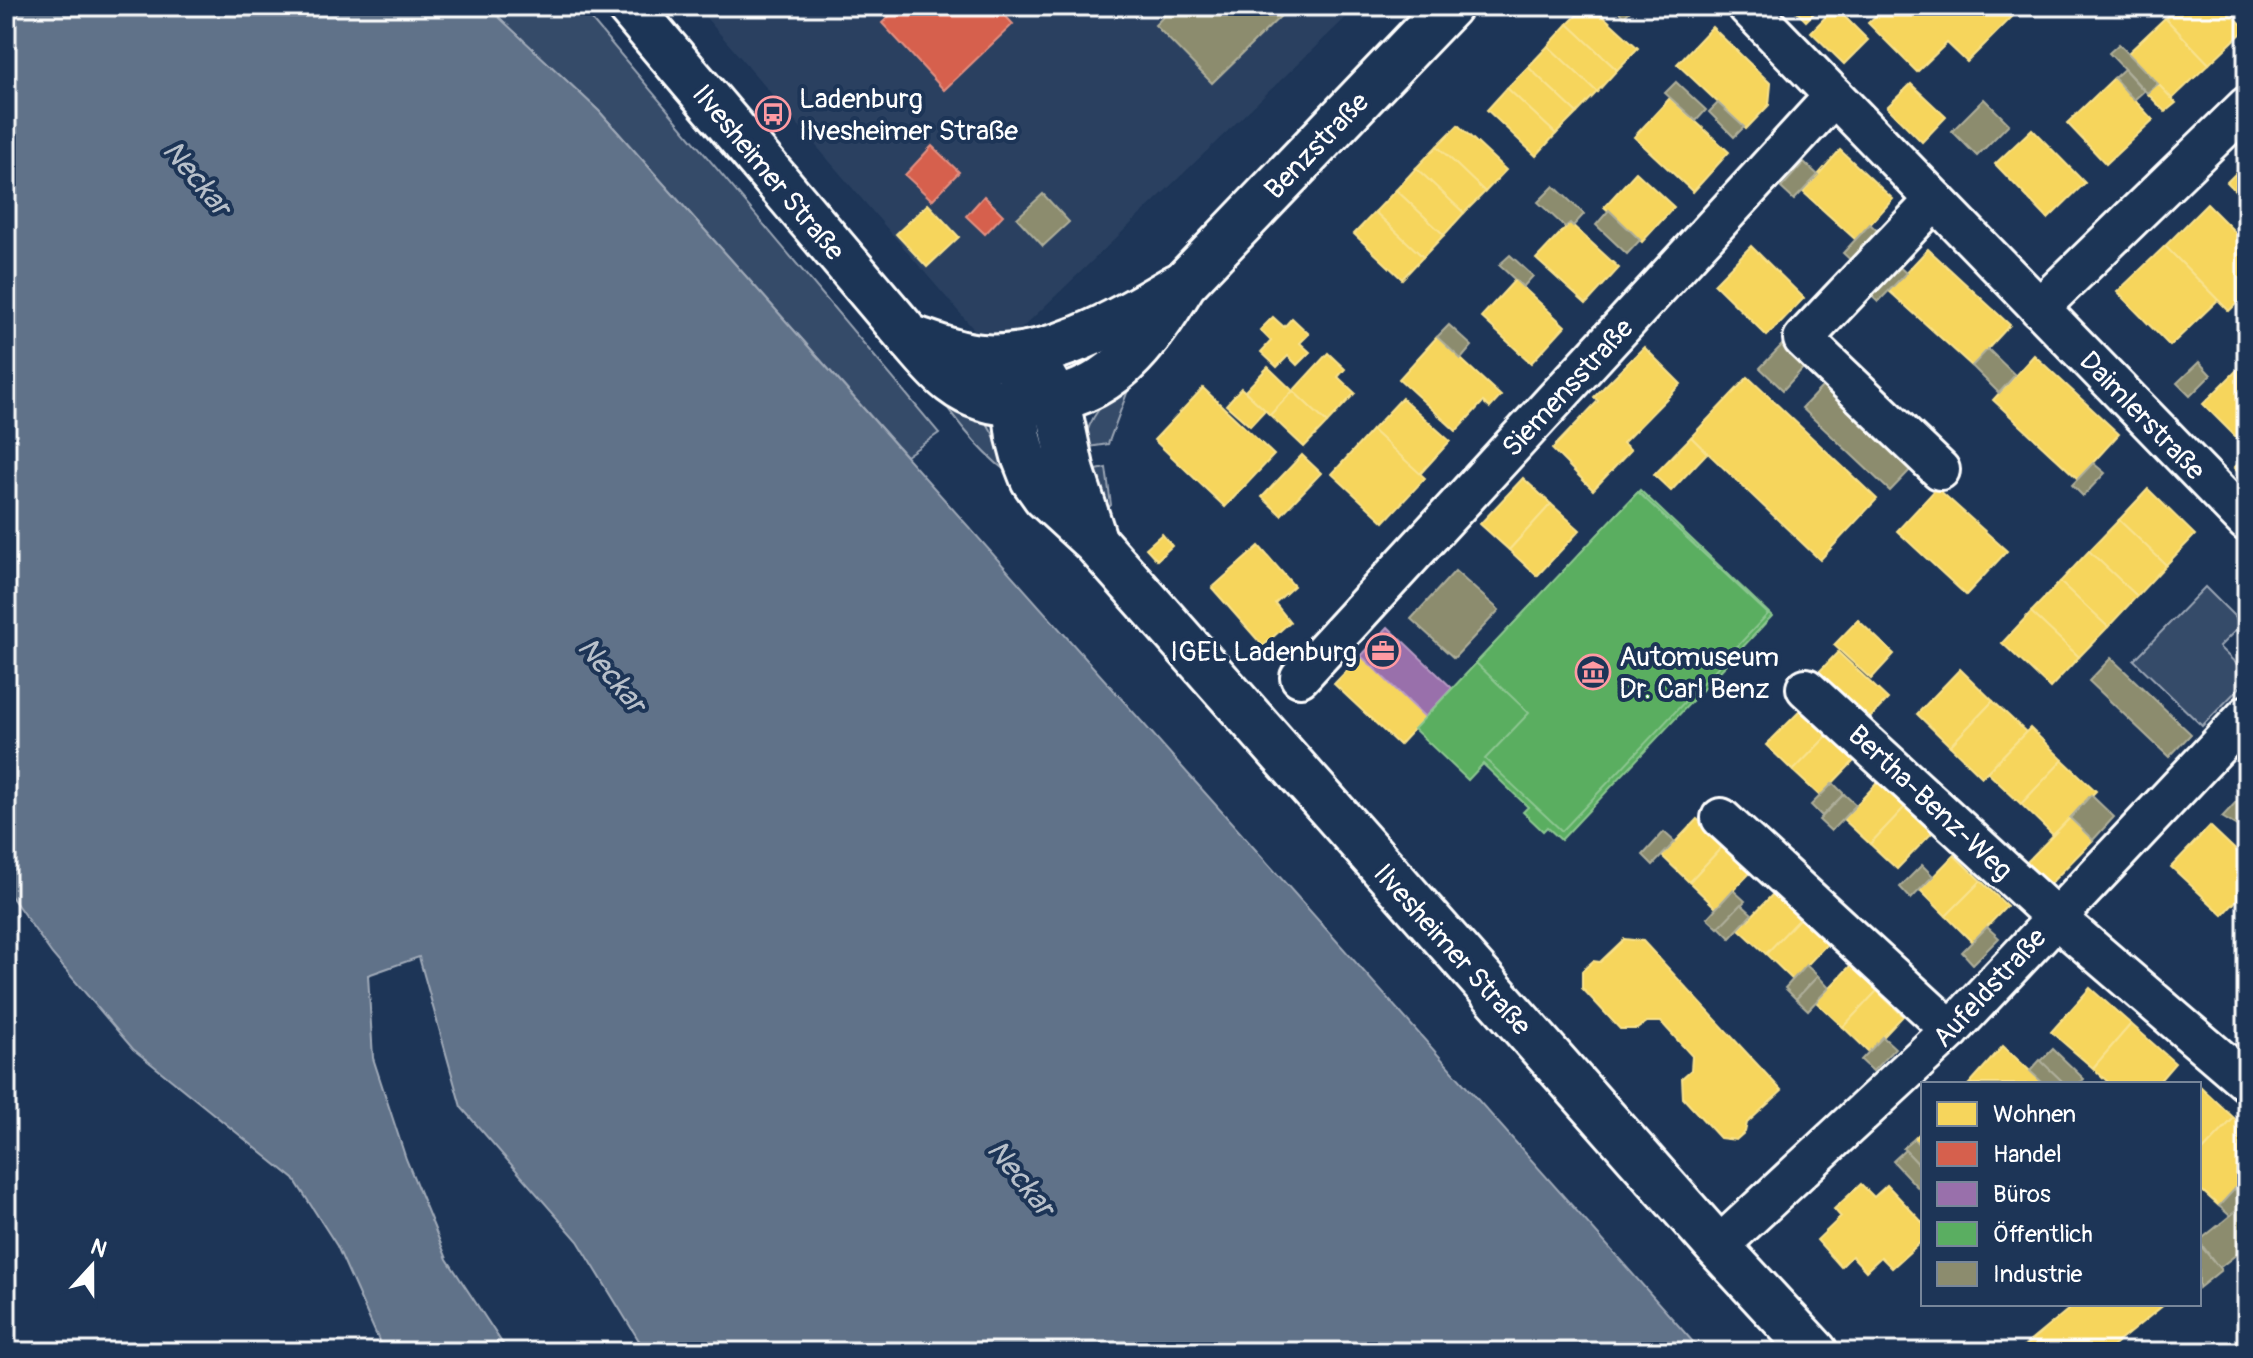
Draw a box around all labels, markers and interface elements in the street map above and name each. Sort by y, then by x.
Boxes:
street label: Ilvesheimer Straße [684,78,852,268]
place label: Ladenburg Ilvesheimer Straße [799,82,1018,149]
street label: Benzstraße [1257,85,1377,207]
bus stop icon: Ladenburg Ilvesheimer Straße [754,95,792,133]
water label: Neckar [154,133,241,226]
street label: Siemensstraße [1495,311,1641,465]
street label: Daimlerstraße [2072,344,2212,488]
water label: Neckar [569,630,656,723]
office icon: IGEL Ladenburg [1364,632,1402,670]
place label: IGEL Ladenburg [1170,635,1357,670]
place label: Automuseum Dr. Carl Benz [1619,640,1779,707]
museum icon: Automuseum Dr. Carl Benz [1574,653,1612,691]
street label: Bertha-Benz-Weg [1840,718,2020,888]
street label: Ilvesheimer Straße [1366,857,1538,1043]
street label: Aufeldstraße [1926,921,2054,1055]
legend [1921,1082,2201,1306]
text: Wohnen [1993,1100,2076,1129]
water label: Neckar [979,1133,1065,1227]
text: Handel [1993,1140,2062,1169]
text: Büros [1993,1180,2051,1209]
text: Öffentlich [1993,1220,2093,1249]
north arrow [52,1226,132,1306]
text: N [87,1233,111,1264]
text: Industrie [1993,1260,2082,1289]

